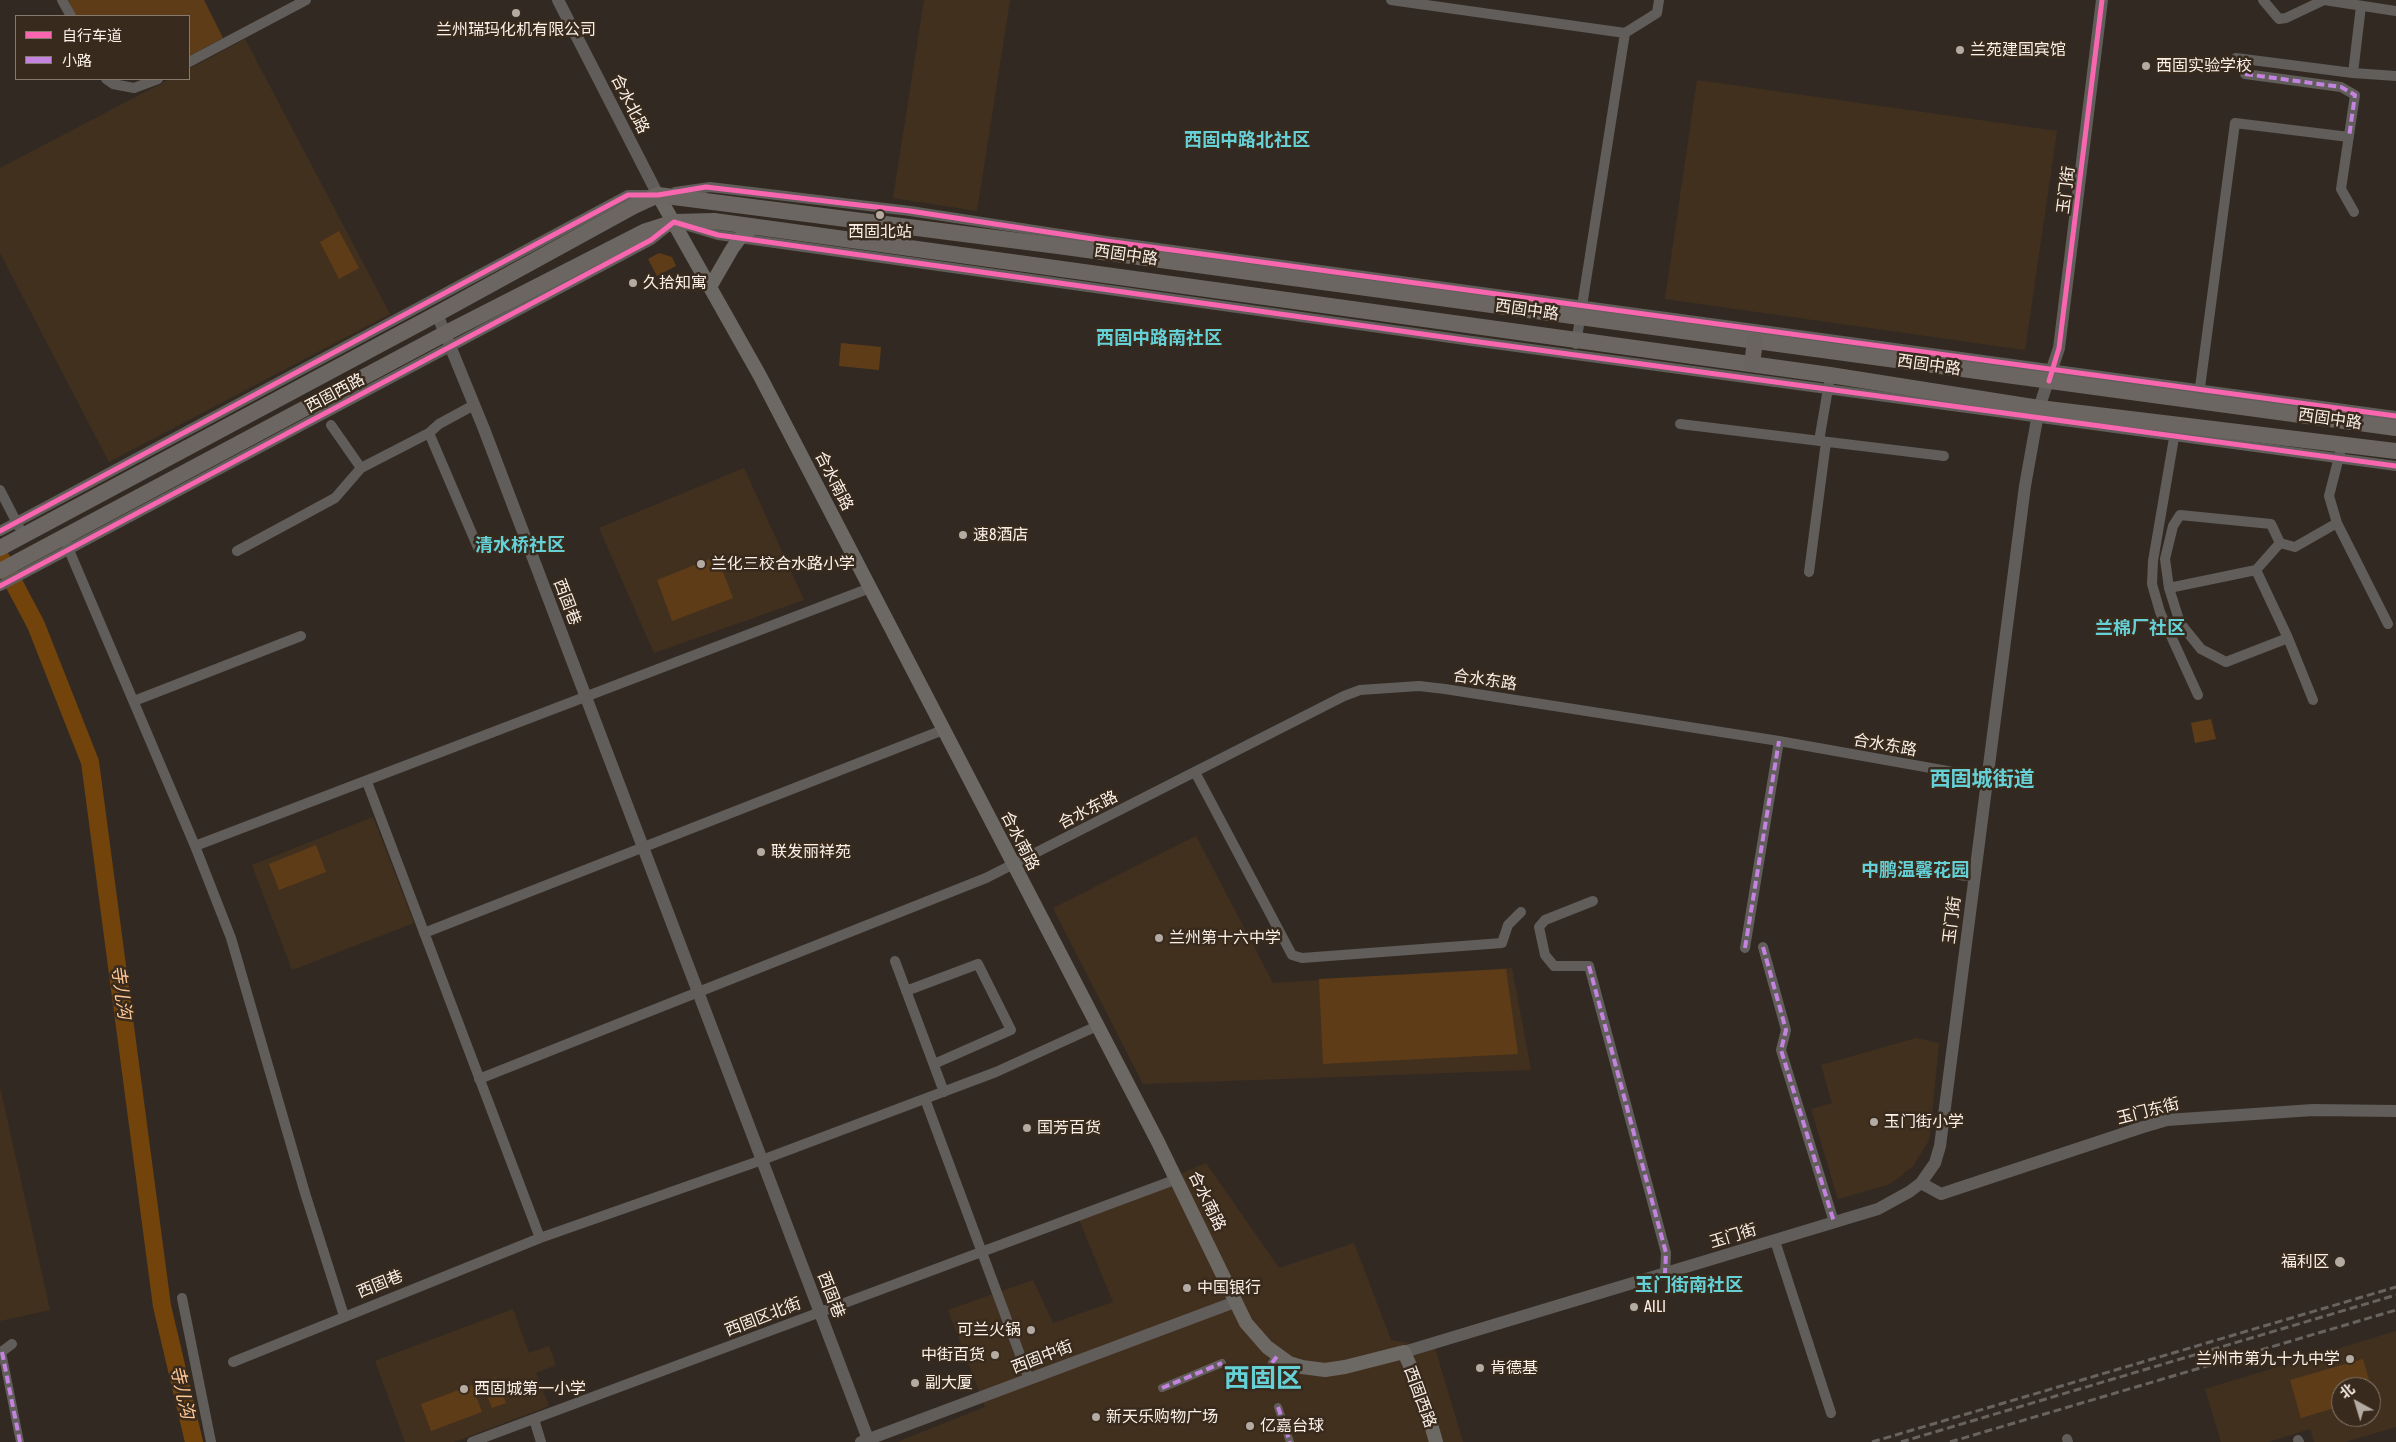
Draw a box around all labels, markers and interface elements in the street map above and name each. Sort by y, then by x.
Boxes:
marker: 兰州瑞玛化机有限公司 [510,7,522,19]
legend [15,15,190,80]
place label: 兰州瑞玛化机有限公司 [436,20,596,40]
text: 自行车道 [62,27,122,44]
place label: 兰苑建国宾馆 [1970,40,2066,60]
marker: 兰苑建国宾馆 [1954,44,1966,56]
text: 小路 [62,52,92,69]
place label: 西固实验学校 [2156,56,2252,76]
marker: 西固实验学校 [2140,60,2152,72]
street label: 合水北路 [607,71,653,137]
district label: 西固中路北社区 [1184,129,1310,151]
street label: 玉门街 [2054,165,2078,215]
marker: 西固北站 [874,209,886,221]
place label: 西固北站 [848,222,912,242]
street label: 西固中路 [1093,241,1159,269]
place label: 久拾知寓 [643,273,707,293]
marker: 久拾知寓 [627,277,639,289]
street label: 西固中路 [1494,296,1560,324]
district label: 西固中路南社区 [1096,327,1222,349]
street label: 西固中路 [1896,351,1962,379]
street label: 西固西路 [302,370,368,416]
street label: 西固中路 [2297,405,2363,433]
street label: 合水南路 [811,448,857,514]
place label: 速8酒店 [973,525,1029,545]
marker: 速8酒店 [957,529,969,541]
district label: 清水桥社区 [475,534,565,556]
place label: 兰化三校合水路小学 [711,554,855,574]
marker: 兰化三校合水路小学 [695,558,707,570]
street label: 西固巷 [549,576,585,628]
district label: 兰棉厂社区 [2095,617,2185,639]
street label: 合水东路 [1452,666,1518,694]
street label: 合水东路 [1852,730,1918,760]
district label: 西固城街道 [1930,766,2034,792]
street label: 合水东路 [1055,787,1121,833]
street label: 合水南路 [997,808,1043,874]
place label: 联发丽祥苑 [771,842,851,862]
marker: 联发丽祥苑 [755,846,767,858]
district label: 中鹏温馨花园 [1861,859,1969,881]
street label: 玉门街 [1940,895,1964,945]
place label: 兰州第十六中学 [1169,928,1281,948]
marker: 兰州第十六中学 [1153,932,1165,944]
water label: 寺儿沟 [107,964,135,1020]
street label: 玉门东街 [2115,1094,2181,1128]
place label: 玉门街小学 [1884,1112,1964,1132]
marker: 玉门街小学 [1868,1116,1880,1128]
place label: 国芳百货 [1037,1118,1101,1138]
marker: 国芳百货 [1021,1122,1033,1134]
street label: 合水南路 [1184,1168,1230,1234]
street label: 玉门街 [1707,1220,1759,1252]
place label: 福利区 [2281,1252,2329,1272]
marker: 福利区 [2333,1255,2347,1269]
street label: 西固巷 [354,1266,406,1302]
street label: 西固巷 [813,1269,849,1321]
district label: 玉门街南社区 [1635,1274,1743,1296]
place label: 中国银行 [1197,1278,1261,1298]
marker: 中国银行 [1181,1282,1193,1294]
street label: 西固区北街 [722,1294,804,1340]
place label: AILI [1644,1297,1666,1317]
marker: AILI [1628,1301,1640,1313]
place label: 可兰火锅 [957,1320,1021,1340]
marker: 可兰火锅 [1025,1324,1037,1336]
street label: 西固中街 [1009,1337,1075,1377]
place label: 中街百货 [921,1345,985,1365]
marker: 中街百货 [989,1349,1001,1361]
place label: 兰州市第九十九中学 [2196,1349,2340,1369]
marker: 兰州市第九十九中学 [2344,1353,2356,1365]
place label: 肯德基 [1490,1358,1538,1378]
marker: 肯德基 [1474,1362,1486,1374]
water label: 寺儿沟 [165,1363,199,1421]
district label: 西固区 [1224,1363,1302,1395]
street label: 西固西路 [1400,1364,1440,1430]
place label: 副大厦 [925,1373,973,1393]
marker: 副大厦 [909,1377,921,1389]
north arrow [2331,1377,2381,1427]
place label: 西固城第一小学 [474,1379,586,1399]
text: 北 [2337,1380,2358,1402]
marker: 西固城第一小学 [458,1383,470,1395]
place label: 新天乐购物广场 [1106,1407,1218,1427]
marker: 新天乐购物广场 [1090,1411,1102,1423]
place label: 亿嘉台球 [1260,1416,1324,1436]
marker: 亿嘉台球 [1244,1420,1256,1432]

